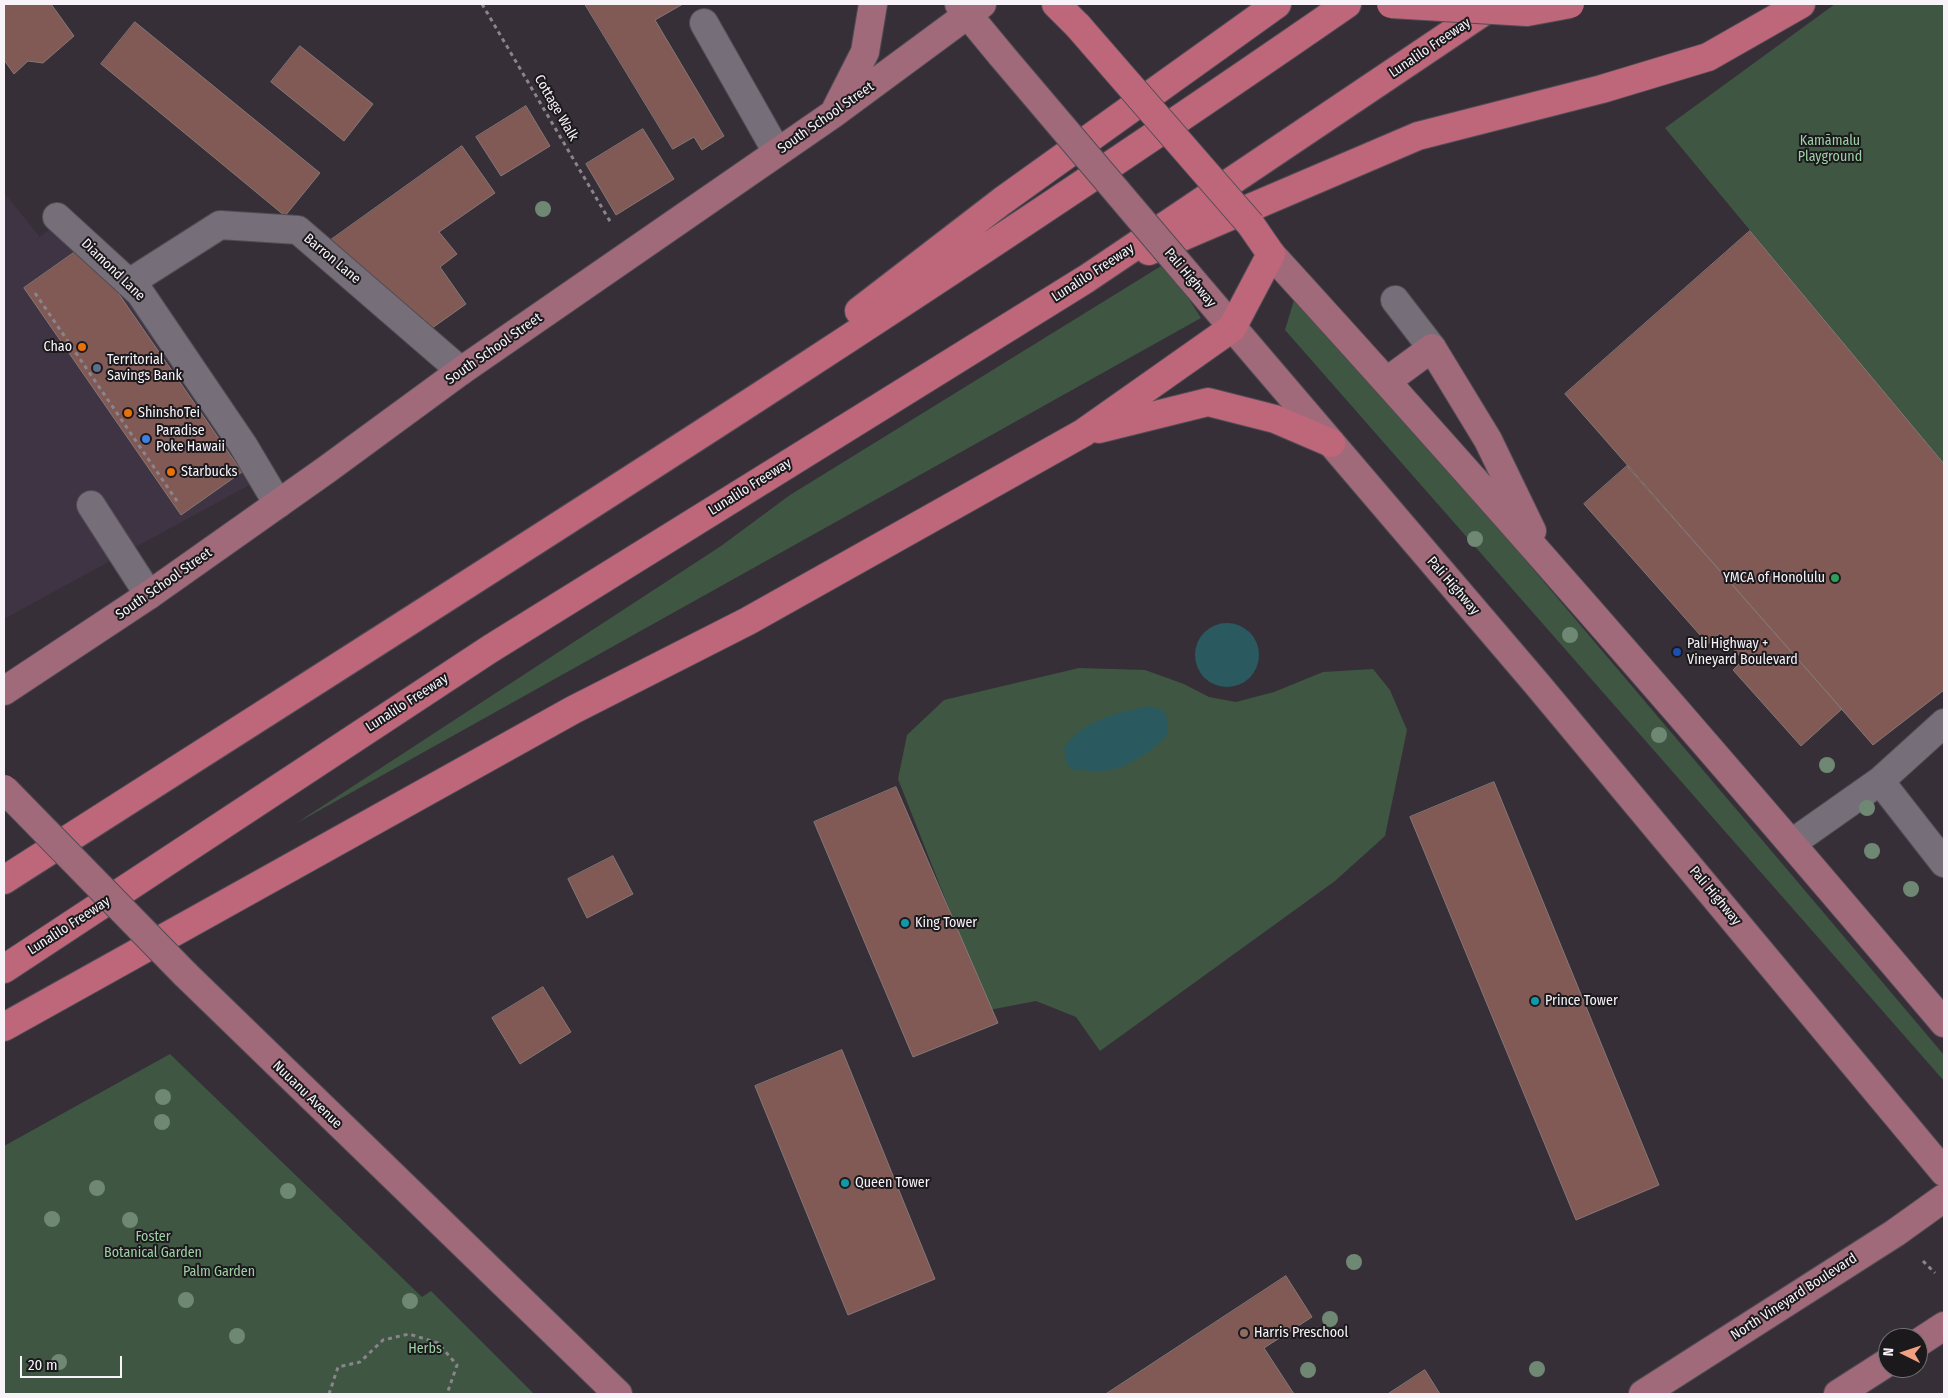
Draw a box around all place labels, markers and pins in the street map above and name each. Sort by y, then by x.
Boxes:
place label: Chao [43,339,72,355]
marker: Chao [76,341,88,353]
place label: Territorial Savings Bank [107,352,182,384]
marker: Territorial Savings Bank [91,362,103,374]
place label: ShinshoTei [138,405,200,421]
marker: ShinshoTei [122,407,134,419]
place label: Paradise Poke Hawaii [156,423,225,456]
marker: Paradise Poke Hawaii [140,433,152,445]
place label: Starbucks [181,464,237,480]
marker: Starbucks [165,466,177,478]
place label: YMCA of Honolulu [1723,570,1825,586]
marker: YMCA of Honolulu [1829,572,1841,584]
place label: Pali Highway + Vineyard Boulevard [1687,636,1798,669]
marker: Pali Highway + Vineyard Boulevard [1671,646,1683,658]
place label: King Tower [915,915,977,931]
marker: King Tower [899,917,911,929]
place label: Prince Tower [1545,993,1618,1009]
marker: Prince Tower [1529,995,1541,1007]
place label: Queen Tower [855,1175,930,1191]
marker: Queen Tower [839,1177,851,1189]
place label: Harris Preschool [1254,1325,1348,1341]
marker: Harris Preschool [1238,1327,1250,1339]

